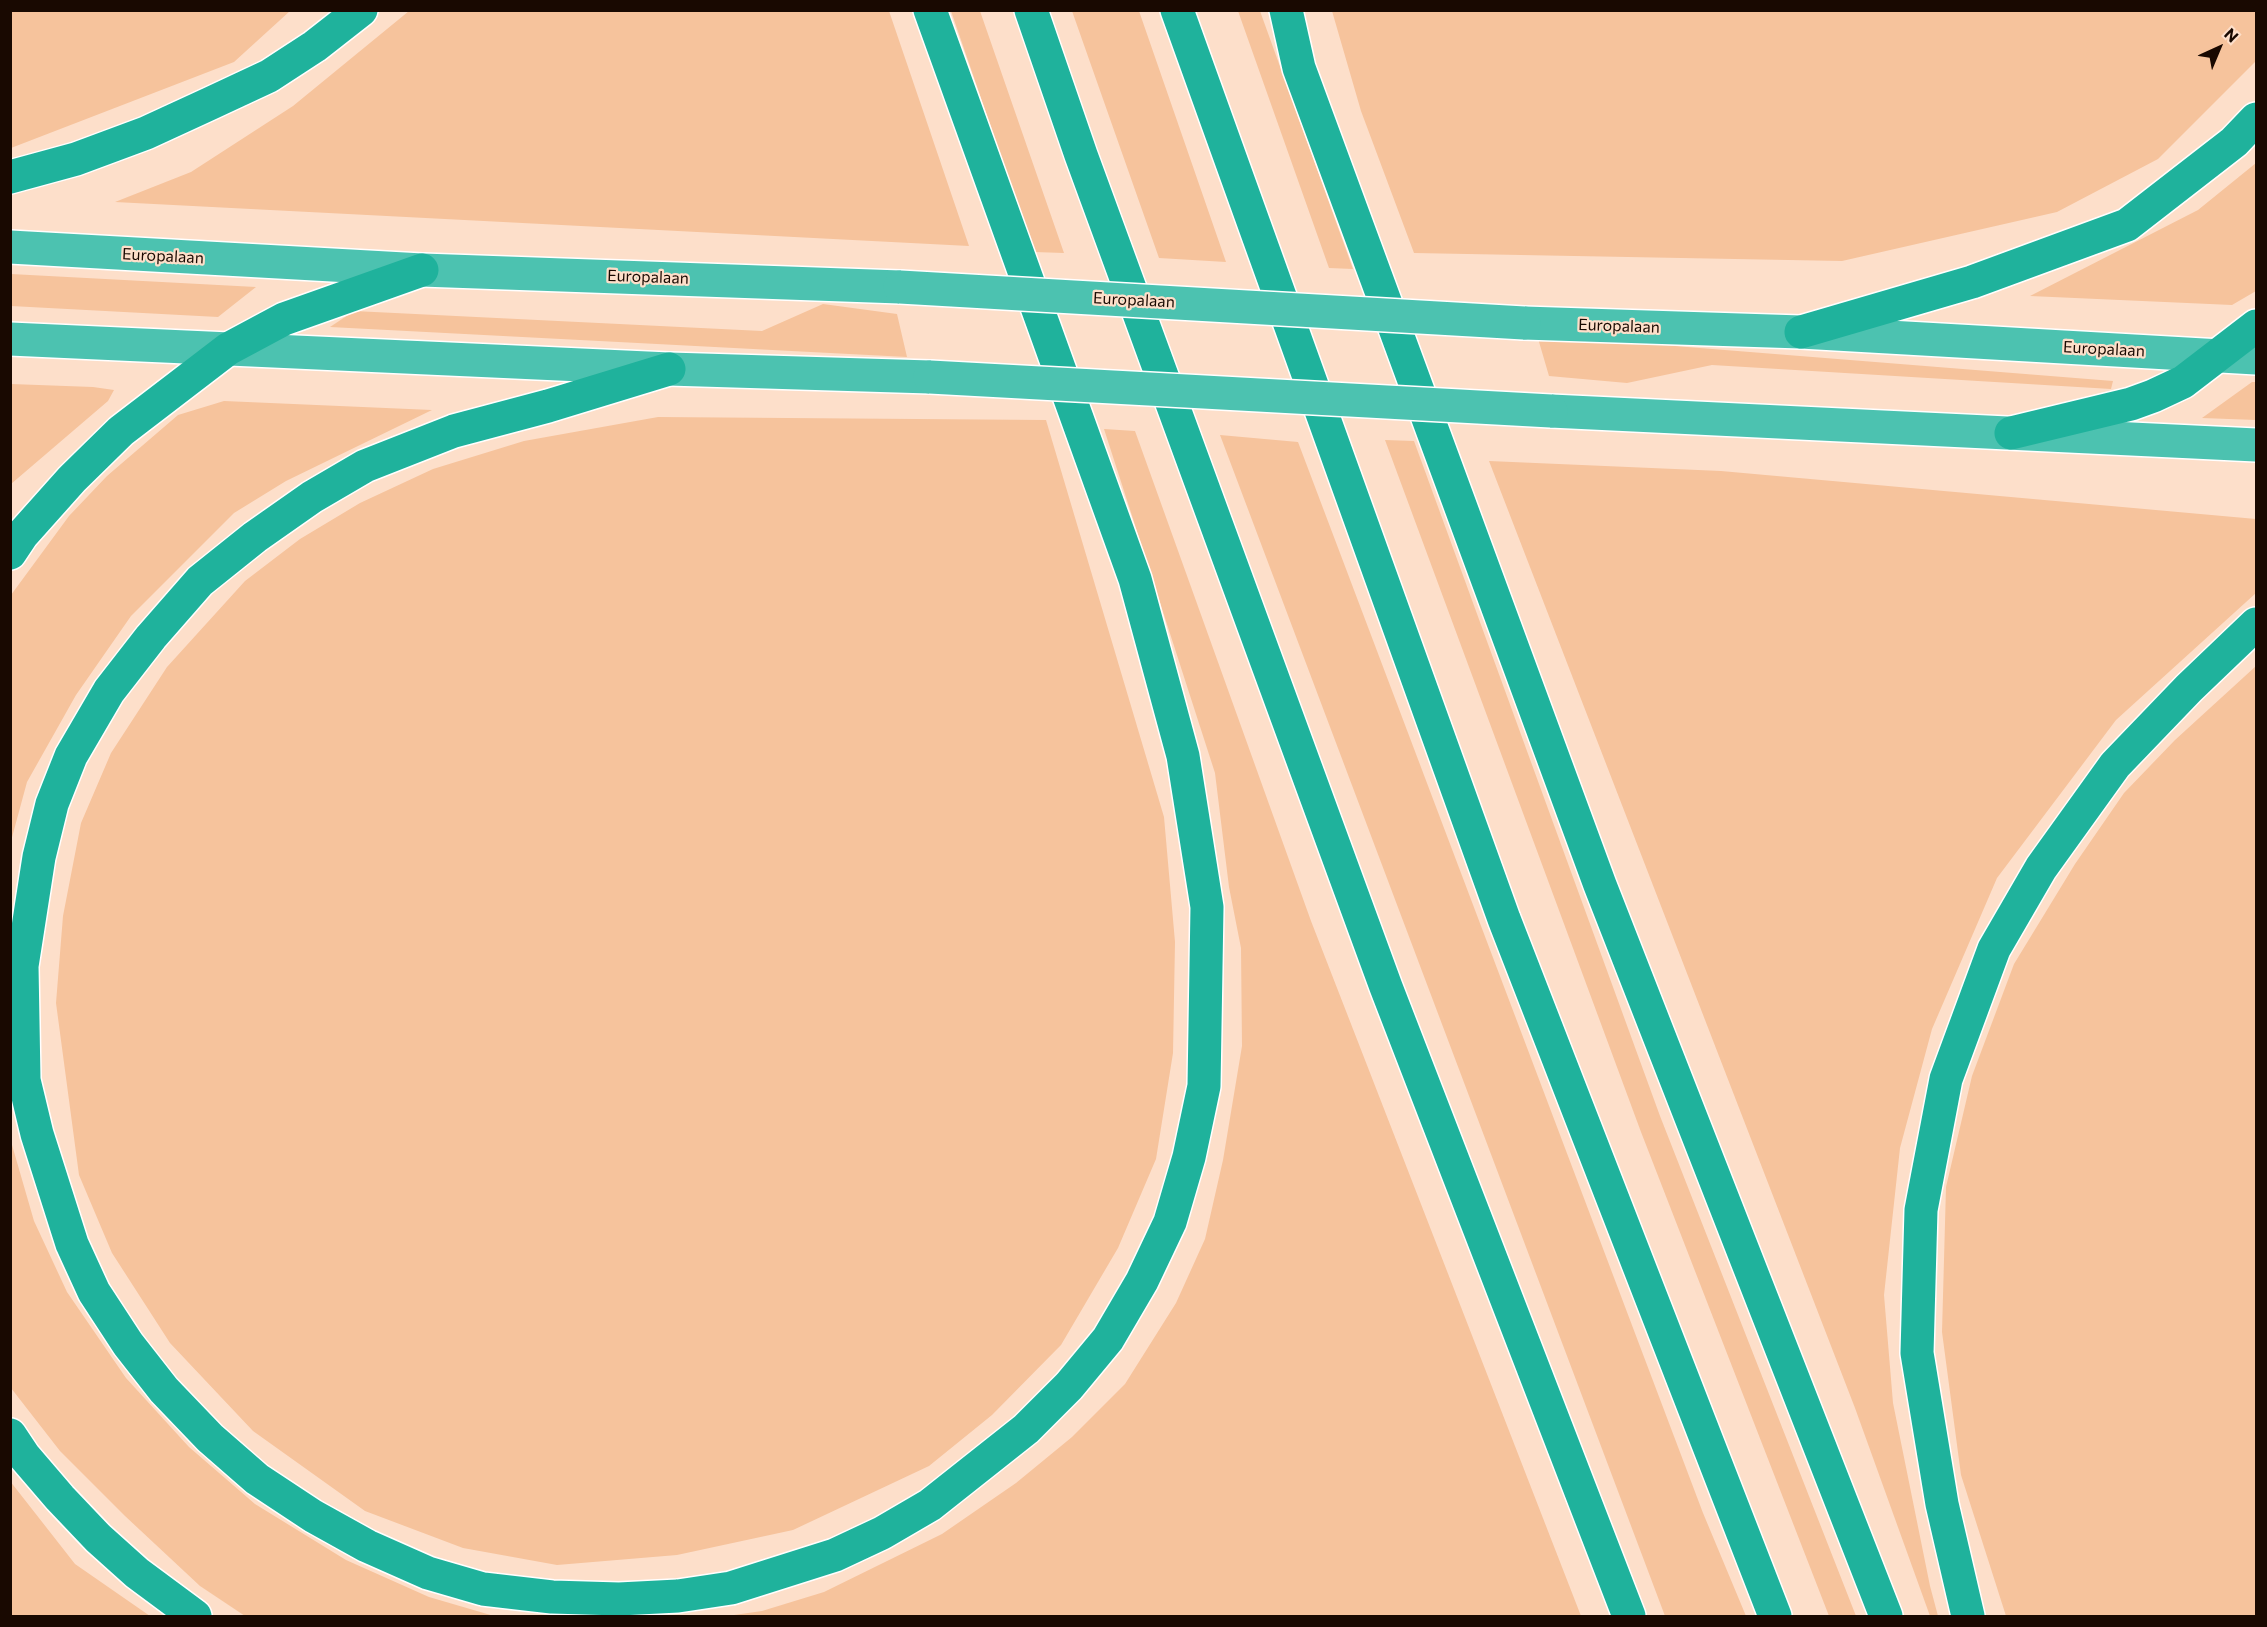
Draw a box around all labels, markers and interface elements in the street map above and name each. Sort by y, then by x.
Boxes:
north arrow [2189,18,2249,78]
text: N [2221,24,2243,46]
street label: Europalaan [122,244,204,268]
street label: Europalaan [607,266,689,288]
street label: Europalaan [1093,288,1175,312]
street label: Europalaan [1578,315,1660,337]
street label: Europalaan [2063,337,2145,361]

